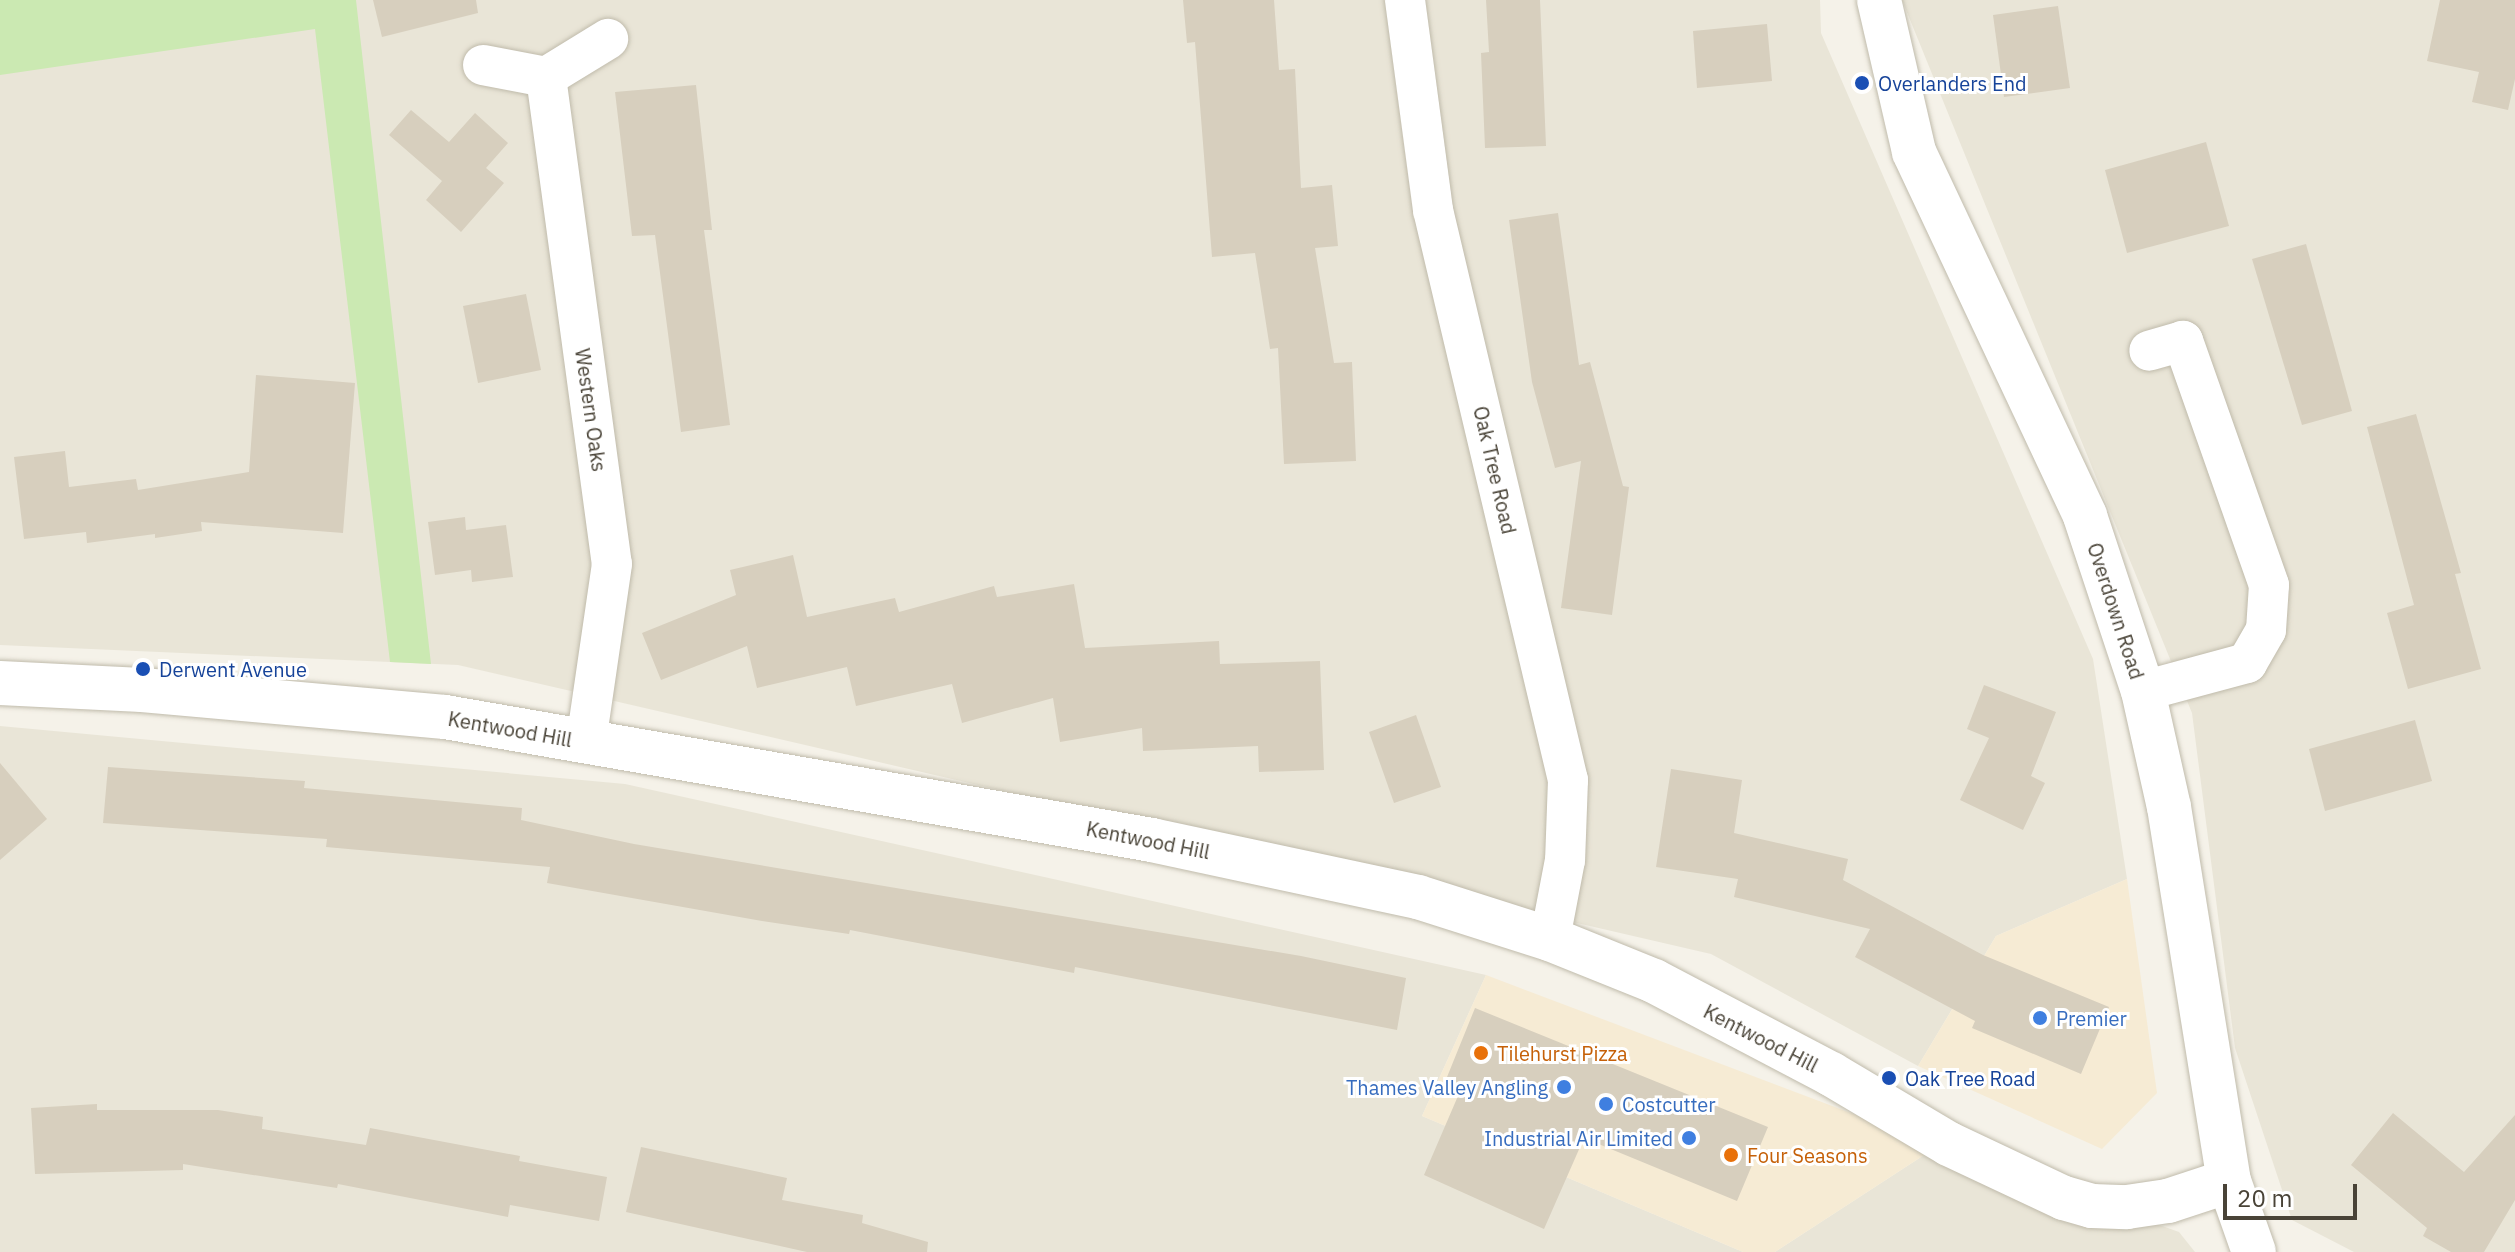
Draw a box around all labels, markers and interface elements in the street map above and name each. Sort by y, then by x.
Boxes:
place label: Overlanders End [1878,71,2027,95]
marker: Overlanders End [1853,74,1871,92]
street label: Western Oaks [570,347,612,473]
street label: Oak Tree Road [1469,404,1521,536]
street label: Overdown Road [2083,540,2149,682]
place label: Derwent Avenue [159,657,307,681]
marker: Derwent Avenue [134,660,152,678]
street label: Kentwood Hill [446,706,574,752]
street label: Kentwood Hill [1084,816,1212,864]
street label: Kentwood Hill [1700,999,1822,1077]
place label: Premier [2056,1006,2127,1030]
marker: Premier [2031,1009,2049,1027]
place label: Tilehurst Pizza [1497,1041,1628,1065]
marker: Tilehurst Pizza [1472,1044,1490,1062]
place label: Oak Tree Road [1905,1066,2036,1090]
marker: Oak Tree Road [1880,1069,1898,1087]
place label: Thames Valley Angling [1346,1075,1548,1099]
marker: Thames Valley Angling [1555,1078,1573,1096]
place label: Costcutter [1622,1092,1716,1116]
marker: Costcutter [1597,1095,1615,1113]
place label: Industrial Air Limited [1484,1126,1673,1150]
marker: Industrial Air Limited [1680,1129,1698,1147]
place label: Four Seasons [1747,1143,1868,1167]
marker: Four Seasons [1722,1146,1740,1164]
scale bar [2227,1168,2361,1218]
text: 20 m [2237,1182,2292,1214]

